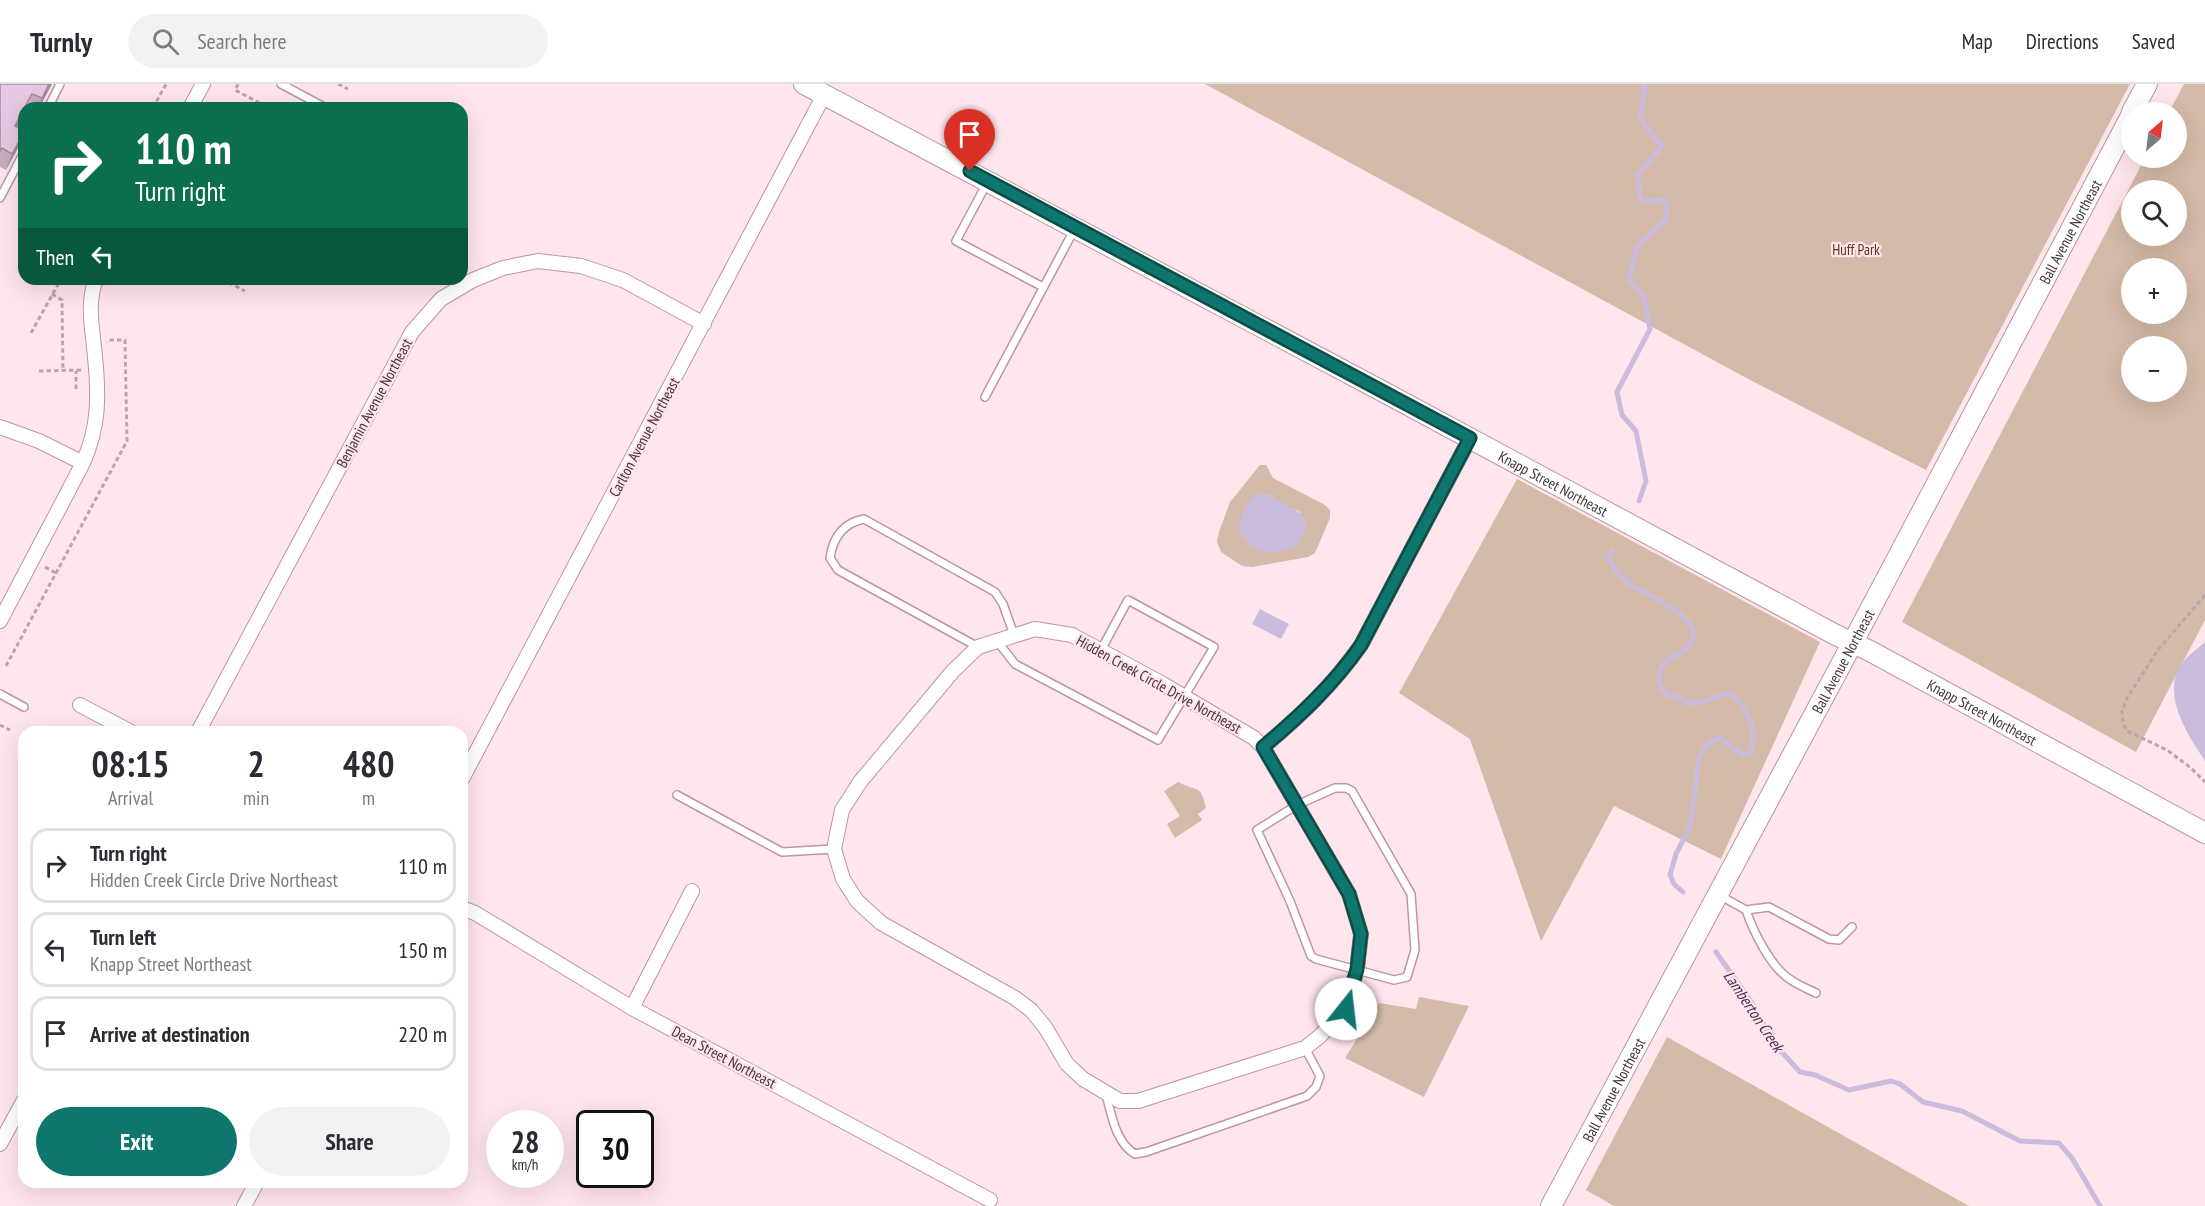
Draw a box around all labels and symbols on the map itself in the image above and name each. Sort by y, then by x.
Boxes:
north arrow [2121,102,2187,168]
pin [944,109,995,171]
street label: Ball Avenue Northeast [2035,176,2105,287]
park label: Huff Park [1832,240,1880,259]
street label: Benjamin Avenue Northeast [332,335,416,471]
street label: Carlton Avenue Northeast [605,374,683,500]
street label: Knapp Street Northeast [1495,446,1611,520]
street label: Ball Avenue Northeast [1807,606,1878,716]
street label: Hidden Creek Circle Drive Northeast [1073,631,1245,737]
street label: Knapp Street Northeast [1924,675,2040,749]
water label: Lamberton Creek [1719,966,1790,1057]
position arrow [1314,977,1378,1041]
street label: Dean Street Northeast [669,1022,779,1092]
street label: Ball Avenue Northeast [1578,1034,1649,1145]
speed limit sign: 30 [576,1110,654,1188]

